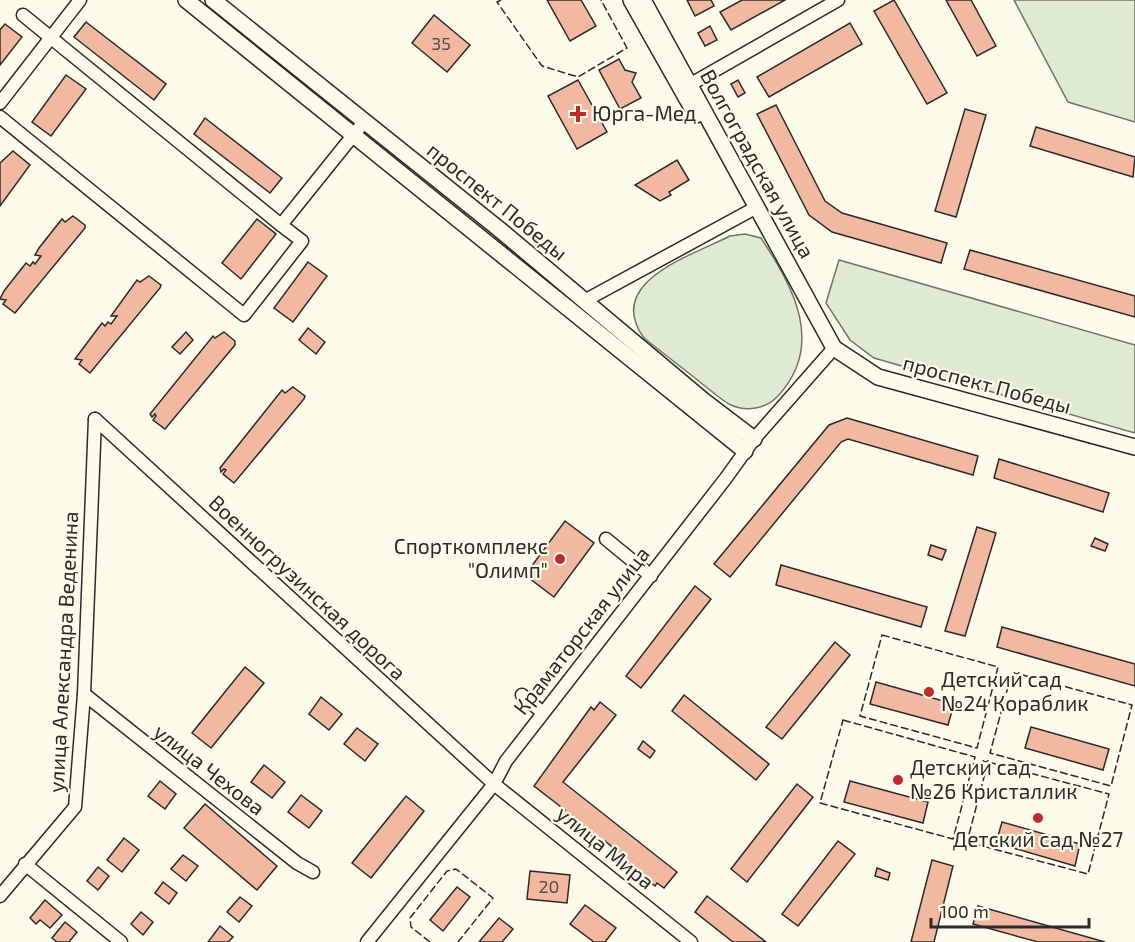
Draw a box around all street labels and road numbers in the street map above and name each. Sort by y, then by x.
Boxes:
street label: Волгоградская улица [695,65,821,262]
street label: проспект Победы [423,137,573,265]
street label: проспект Победы [901,349,1074,418]
street label: Военногрузинская дорога [204,489,412,685]
street label: улица Александра Веденина [43,511,83,793]
street label: Краматорская улица [508,541,655,720]
street label: улица Чехова [149,718,270,821]
street label: улица Мира [552,800,660,894]

